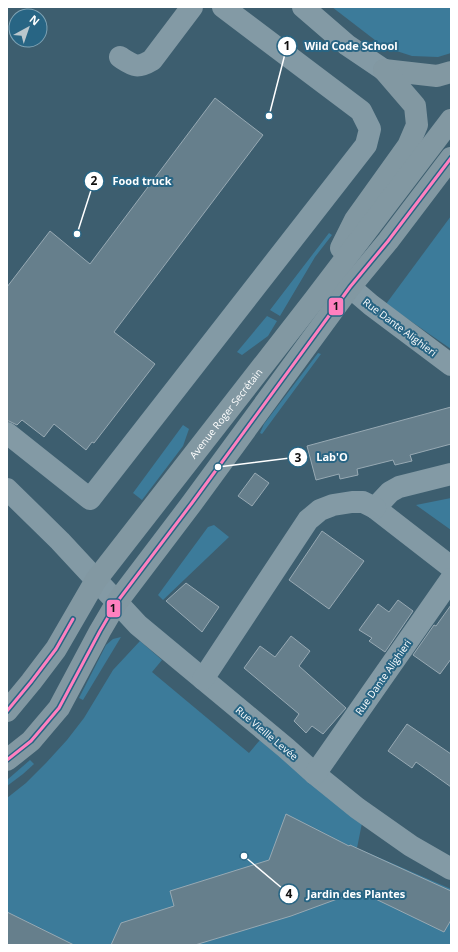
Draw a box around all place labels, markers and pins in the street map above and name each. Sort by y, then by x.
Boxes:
callout: Wild Code School [277,35,406,58]
callout: Food truck [84,169,179,192]
callout: Lab'O [288,446,356,469]
callout: Jardin des Plantes [279,882,413,905]

